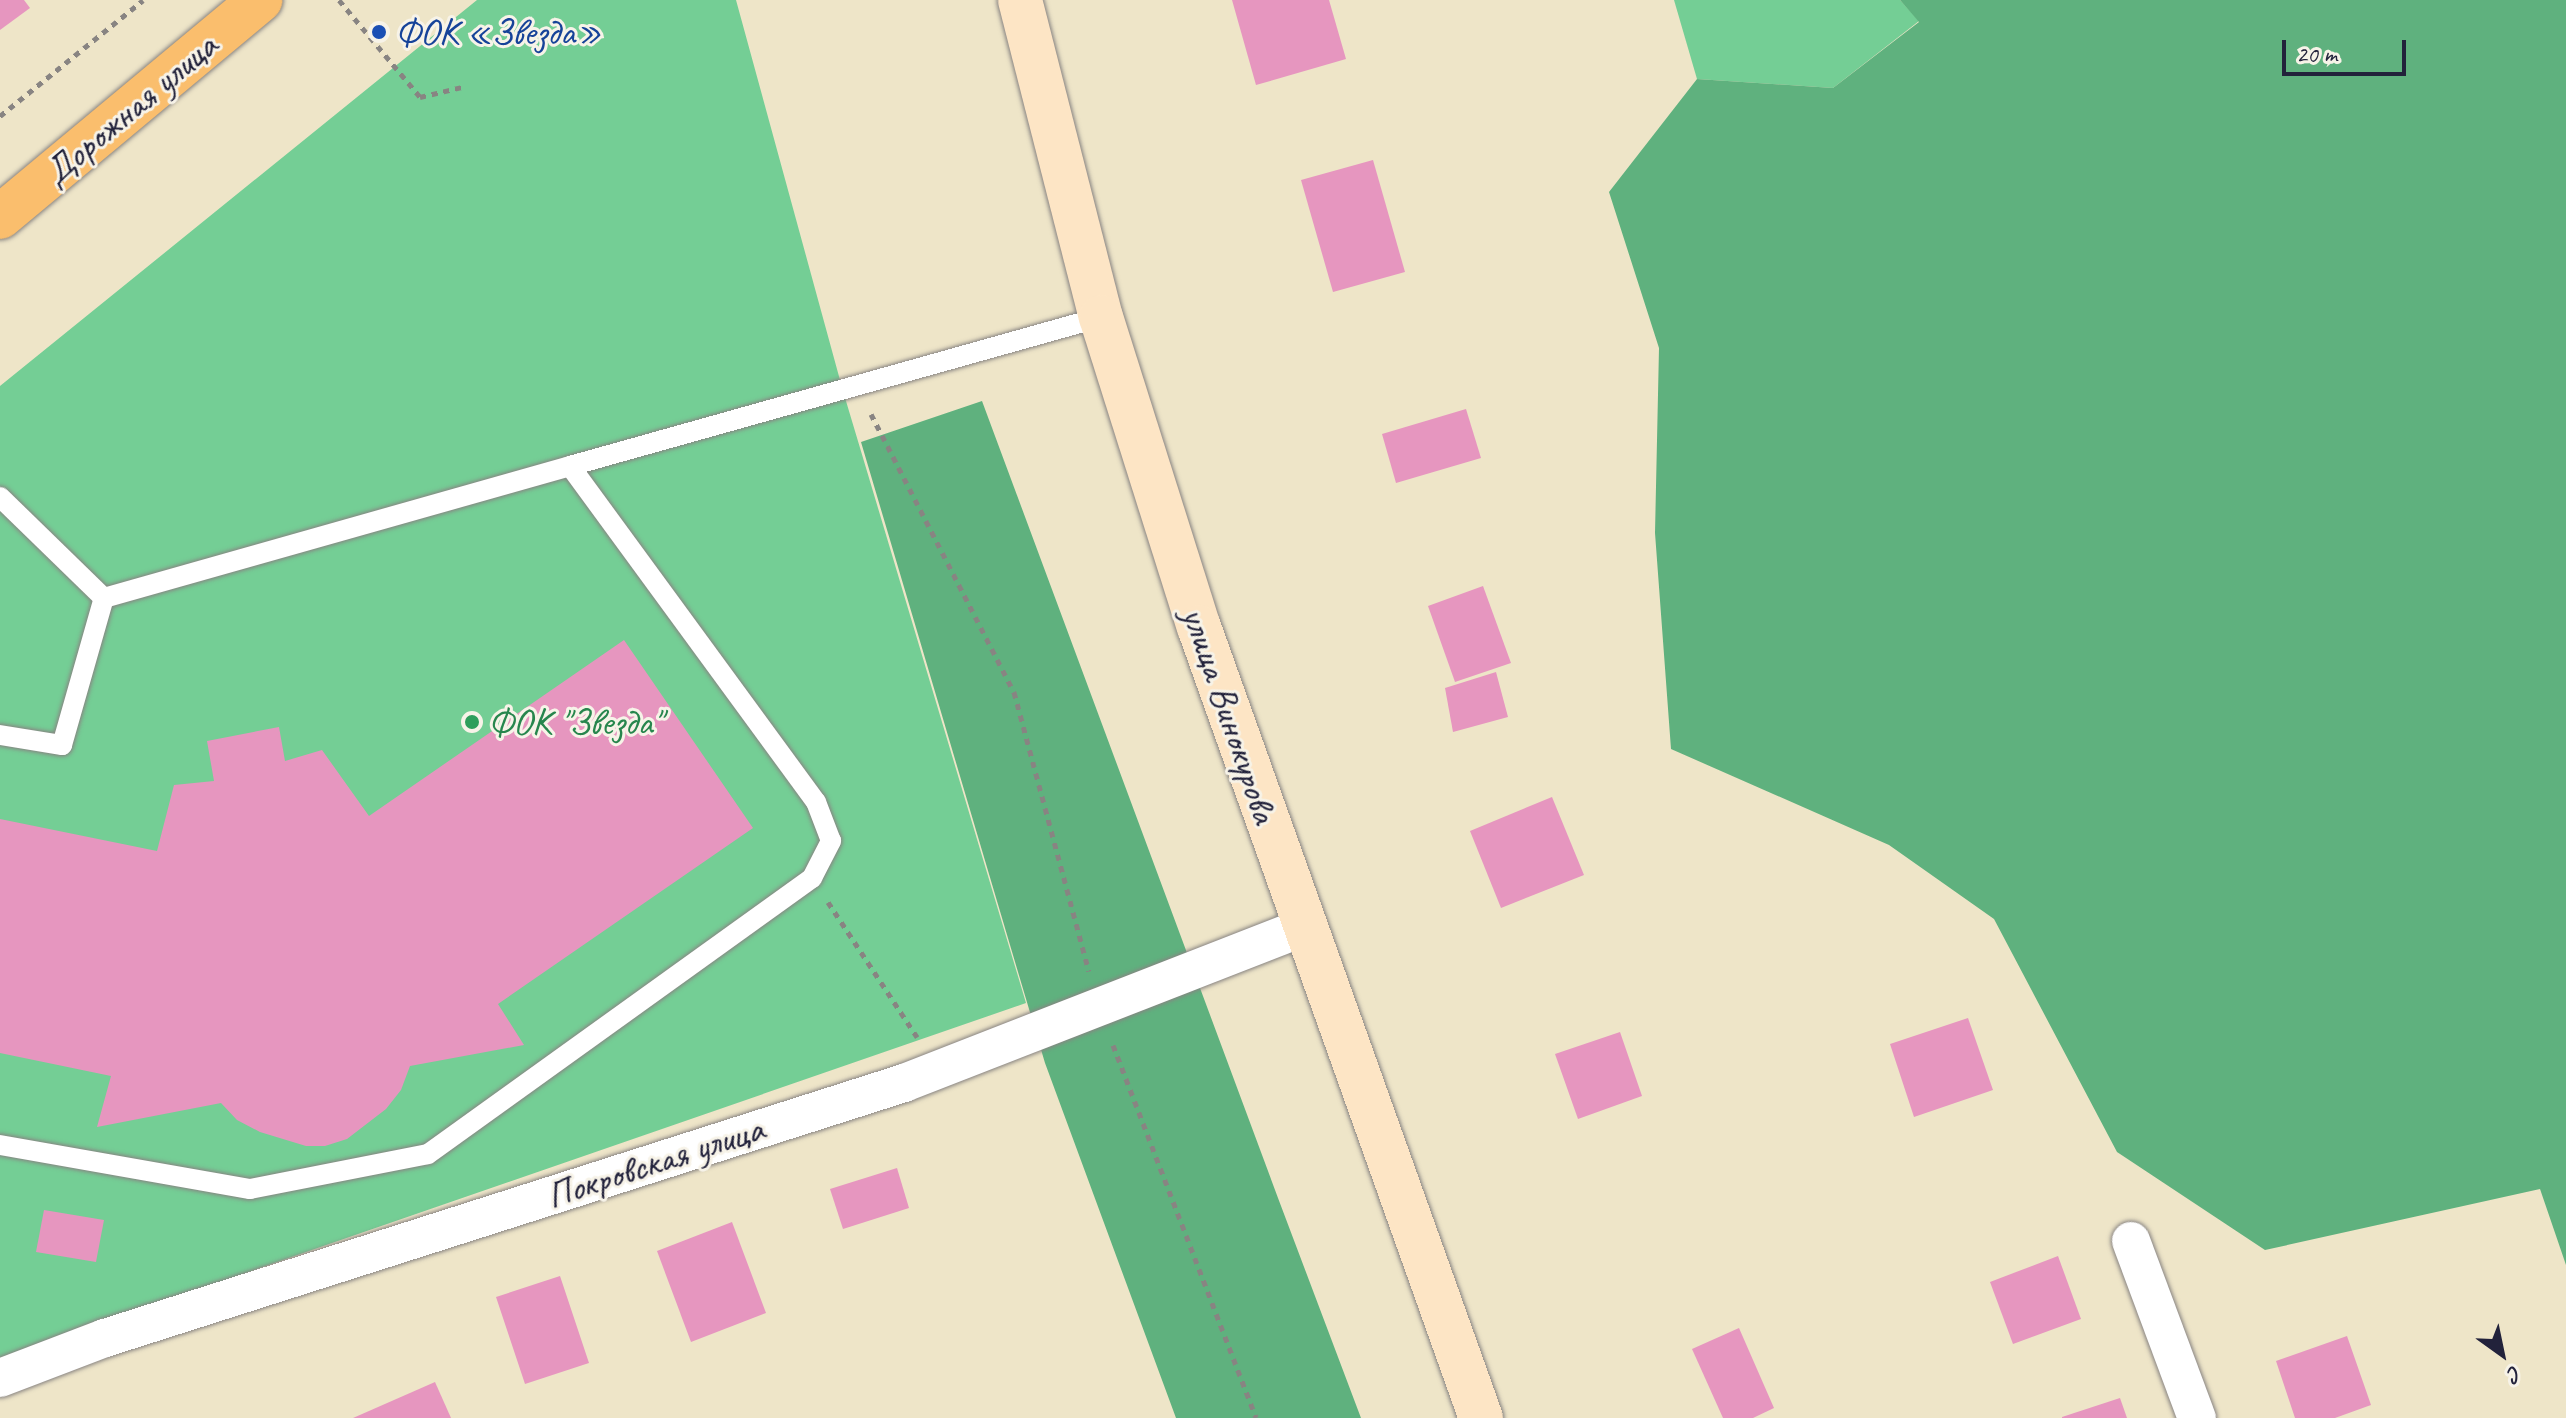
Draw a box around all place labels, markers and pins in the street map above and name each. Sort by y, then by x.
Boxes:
place label: ФОК «Звезда» [395,9,602,55]
marker: ФОК «Звезда» [370,23,388,41]
place label: ФОК "Звезда" [488,699,661,745]
marker: ФОК "Звезда" [463,713,481,731]

